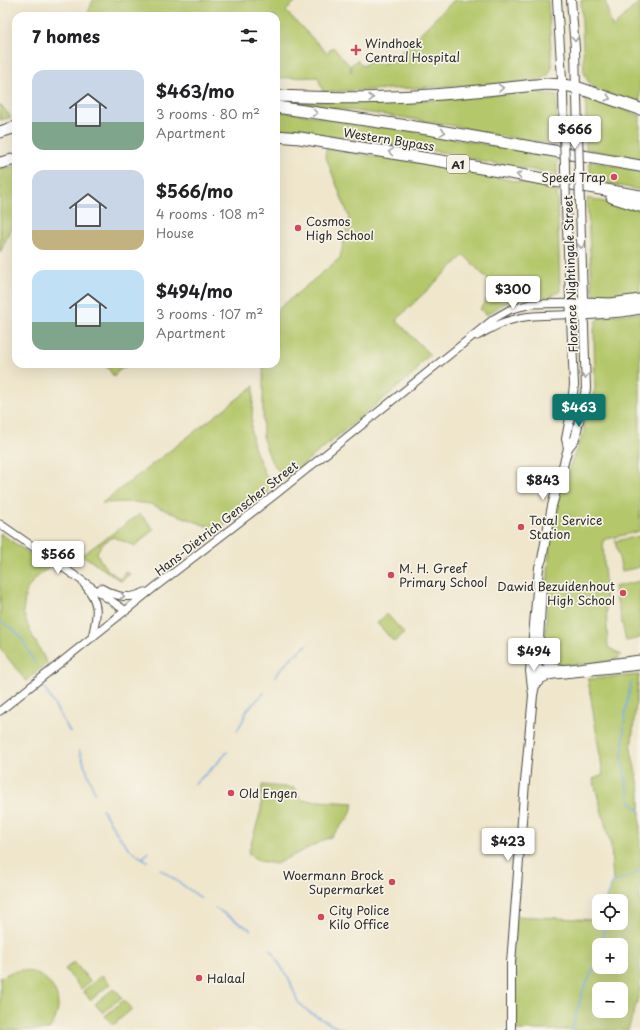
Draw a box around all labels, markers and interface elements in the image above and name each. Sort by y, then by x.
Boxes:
text: 7 homes [32,23,100,49]
icon: filters [238,25,260,47]
place label: Windhoek Central Hospital [365,34,460,66]
one-way arrow [570,36,579,42]
marker: Windhoek Central Hospital [350,44,362,56]
text: $463/mo [156,78,234,104]
one-way arrow [498,84,504,93]
icon: home [64,86,112,134]
one-way arrow [604,93,611,102]
one-way arrow [368,94,374,102]
text: 3 rooms · 80 m² [156,104,260,123]
one-way arrow [312,108,318,117]
pin: $666 [551,116,599,150]
text: $666 [558,119,592,138]
text: Apartment [156,123,225,142]
street label: Western Bypass [342,123,436,155]
one-way arrow [440,127,446,135]
one-way arrow [388,149,394,157]
road number: A1 [447,155,469,173]
place label: Speed Trap [542,168,606,186]
one-way arrow [516,171,522,179]
marker: Speed Trap [609,172,619,182]
text: $566/mo [156,178,233,204]
icon: home [64,186,112,234]
street label: Florence Nightingale Street [558,195,582,353]
text: 4 rooms · 108 m² [156,204,265,223]
place label: Cosmos High School [306,212,374,244]
text: House [156,223,194,242]
marker: Cosmos High School [293,223,303,233]
one-way arrow [577,243,585,249]
pin: $300 [489,276,537,310]
text: $494/mo [156,278,233,304]
text: $300 [495,279,531,298]
icon: home [64,286,112,334]
text: 3 rooms · 107 m² [156,304,263,323]
text: Apartment [156,323,225,342]
one-way arrow [581,373,589,379]
pin: $463 [555,394,603,428]
text: $463 [561,397,597,416]
street label: Hans-Dietrich Genscher Street [151,456,302,580]
pin: $843 [519,467,567,501]
text: $843 [526,470,560,489]
place label: Total Service Station [529,511,602,543]
marker: Total Service Station [516,522,526,532]
pin: $566 [34,541,82,575]
text: $566 [41,544,75,563]
place label: M. H. Greef Primary School [399,559,487,591]
marker: M. H. Greef Primary School [386,570,396,580]
place label: Dawid Bezuidenhout High School [497,577,615,609]
marker: Dawid Bezuidenhout High School [618,588,628,598]
one-way arrow [119,591,125,599]
pin: $494 [510,638,558,672]
text: $494 [517,641,551,660]
place label: Old Engen [239,784,297,802]
marker: Old Engen [226,788,236,798]
pin: $423 [484,828,532,862]
text: $423 [491,831,525,850]
place label: Woermann Brock Supermarket [283,866,384,898]
marker: Woermann Brock Supermarket [387,877,397,887]
map controls [592,894,628,1018]
button: locate [592,894,628,930]
place label: City Police Kilo Office [329,901,389,933]
marker: City Police Kilo Office [316,912,326,922]
button: + [592,938,628,974]
place label: Halaal [207,969,245,987]
marker: Halaal [194,973,204,983]
button: − [592,982,628,1018]

